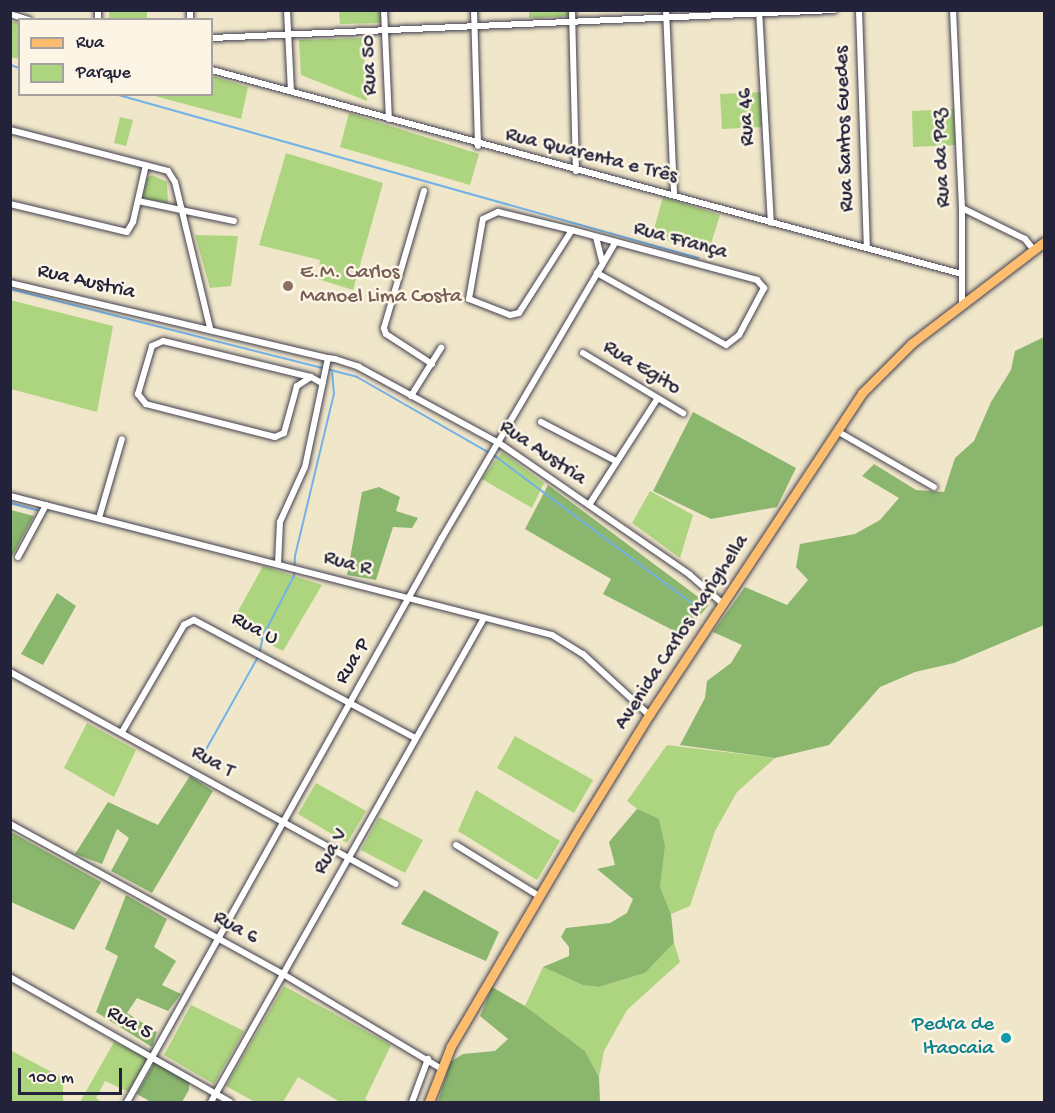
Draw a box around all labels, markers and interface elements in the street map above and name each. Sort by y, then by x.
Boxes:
legend [18,18,213,96]
text: Rua [76,33,104,54]
street label: Rua 50 [357,34,385,96]
street label: Rua Santos Guedes [831,46,861,212]
text: Parque [76,63,131,84]
street label: Rua 46 [734,87,762,147]
street label: Rua da Paz [928,108,958,208]
street label: Rua Quarenta e Três [502,123,680,191]
street label: Rua França [630,217,730,267]
street label: Rua Austria [35,260,137,306]
place label: E.M. Carlos Manoel Lima Costa [300,261,462,311]
marker: E.M. Carlos Manoel Lima Costa [281,279,295,293]
street label: Rua Egito [597,336,685,402]
street label: Rua Austria [494,416,590,492]
street label: Avenida Carlos Marighella [610,531,756,735]
street label: Rua R [320,547,374,583]
street label: Rua U [226,607,282,653]
street label: Rua P [331,634,377,690]
street label: Rua T [186,741,238,785]
street label: Rua V [309,824,355,880]
street label: Rua 6 [208,906,262,952]
street label: Rua 5 [102,1001,156,1047]
place label: Pedra de Itaocaia [912,1013,994,1063]
marker: Pedra de Itaocaia [999,1031,1013,1045]
scale bar [21,1056,124,1094]
text: 100 m [29,1068,74,1089]

